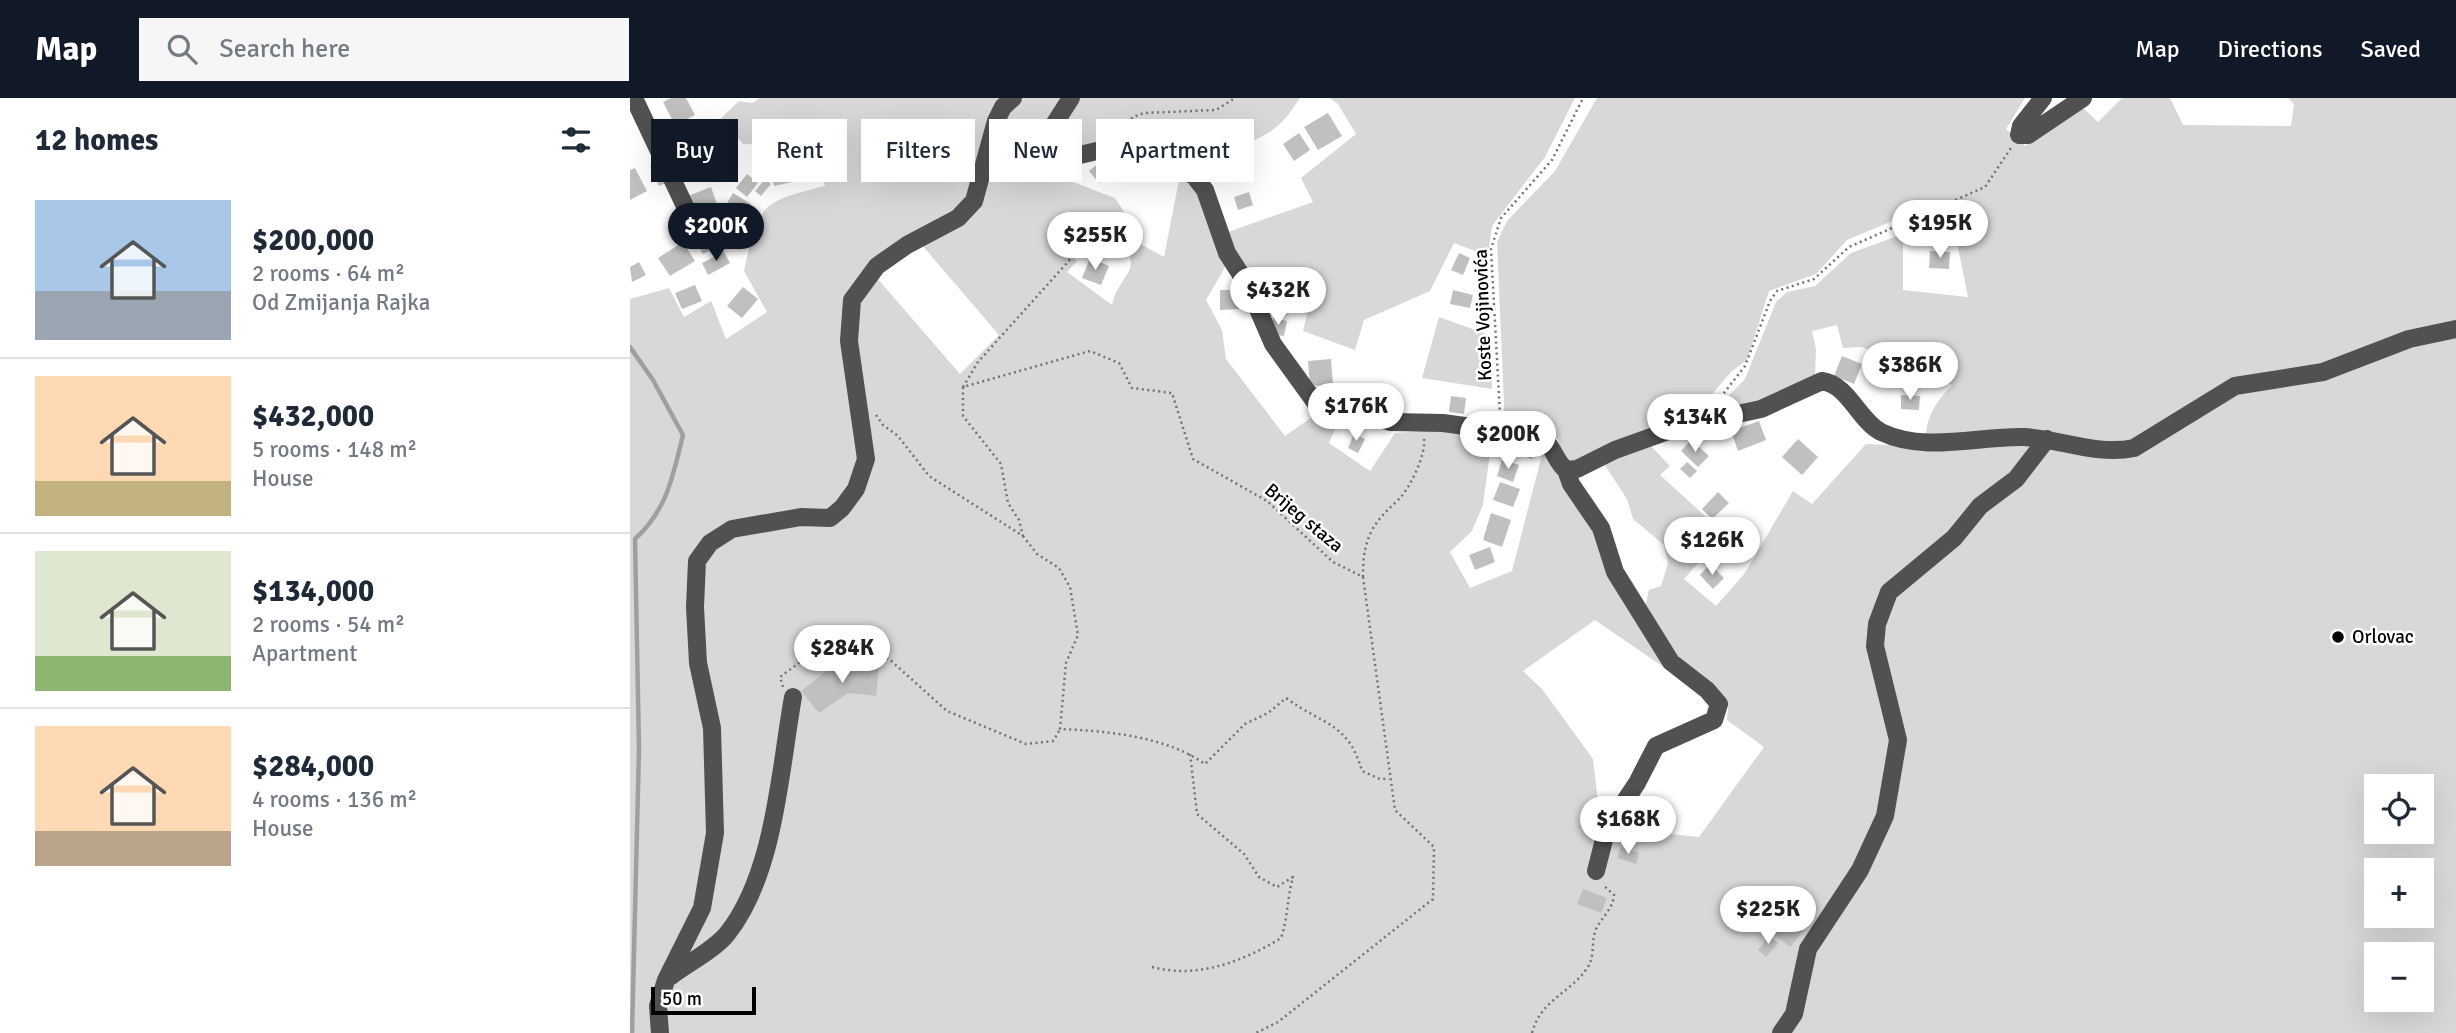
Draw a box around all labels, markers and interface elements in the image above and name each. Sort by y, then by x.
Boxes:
search box [139,18,629,81]
text: Map [35,29,97,70]
icon: search [163,30,201,68]
text: Search here [219,33,350,65]
text: Map [2135,34,2180,64]
text: Directions [2218,34,2323,64]
text: Saved [2361,34,2421,64]
chip: Buy [651,119,738,182]
chip: Rent [752,119,847,182]
chip: Filters [861,119,975,182]
chip: New [989,119,1082,182]
chip: Apartment [1096,119,1254,182]
icon: filters [557,121,595,159]
text: 12 homes [35,122,158,159]
pin: $195K [1891,200,1989,260]
pin: $200K [667,204,765,263]
text: $195K [1908,208,1972,237]
text: $200K [684,211,748,240]
pin: $255K [1046,212,1144,272]
text: $255K [1063,220,1127,249]
text: $200,000 [252,222,374,259]
icon: home [91,228,175,312]
street label: Koste Vojinovića [1469,249,1497,381]
text: 2 rooms · 64 m² [252,259,405,288]
pin: $432K [1229,268,1327,327]
text: $432K [1246,275,1310,304]
text: Od Zmijanja Rajka [252,288,431,317]
pin: $386K [1861,342,1959,402]
text: $386K [1878,350,1942,379]
pin: $176K [1307,384,1405,443]
text: $176K [1324,391,1388,420]
pin: $134K [1646,394,1744,454]
text: $432,000 [252,398,374,435]
text: $134K [1663,402,1727,431]
icon: home [91,404,175,488]
pin: $200K [1459,412,1557,471]
text: $200K [1476,419,1540,448]
text: 5 rooms · 148 m² [252,435,417,464]
text: House [252,464,314,493]
street label: Brijeg staza [1260,478,1348,558]
pin: $126K [1663,518,1761,577]
text: $126K [1680,525,1744,554]
text: $134,000 [252,573,374,610]
icon: home [91,579,175,663]
text: 2 rooms · 54 m² [252,610,405,639]
place label: Orlovac [2352,625,2414,649]
pin: $284K [793,626,891,685]
marker: Orlovac [2330,629,2346,645]
text: $284K [810,633,874,662]
text: Apartment [252,639,357,668]
text: $284,000 [252,748,374,785]
icon: home [91,754,175,838]
map controls [2364,774,2434,1012]
button: locate [2364,774,2434,844]
text: 4 rooms · 136 m² [252,785,417,814]
pin: $168K [1579,796,1677,856]
text: $168K [1596,804,1660,833]
text: House [252,814,314,843]
button: + [2364,858,2434,928]
pin: $225K [1719,886,1817,946]
text: $225K [1736,894,1800,923]
button: − [2364,942,2434,1012]
scale bar [651,984,756,1016]
text: 50 m [662,987,702,1011]

